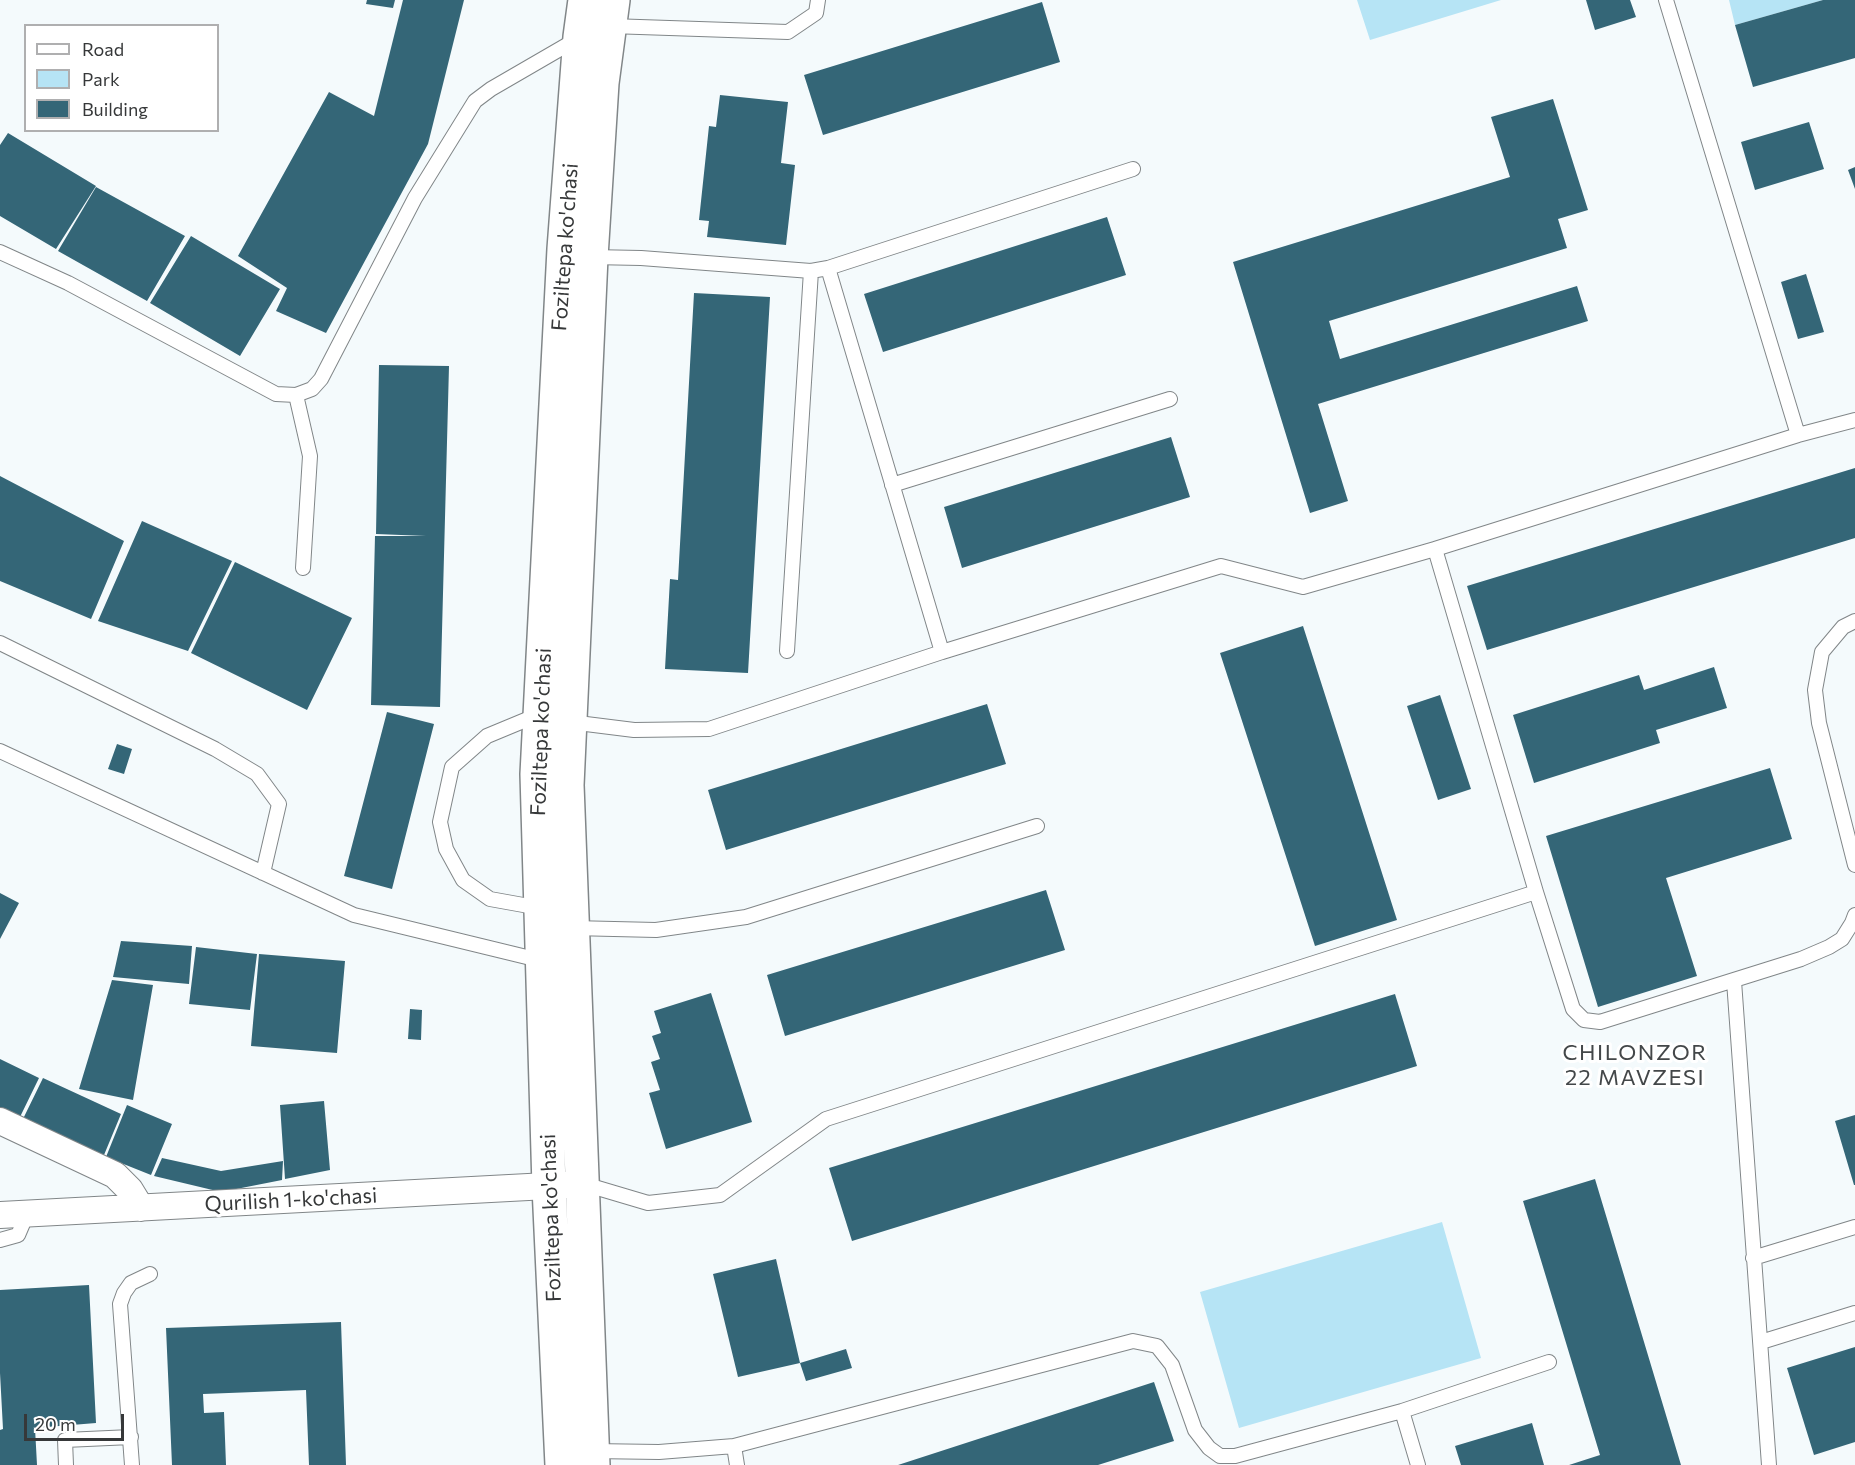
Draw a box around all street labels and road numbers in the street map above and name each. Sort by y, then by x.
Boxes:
street label: Foziltepa ko'chasi [547,162,583,332]
street label: Foziltepa ko'chasi [525,647,557,817]
street label: Foziltepa ko'chasi [535,1133,567,1303]
street label: Qurilish 1-ko'chasi [204,1183,378,1217]

